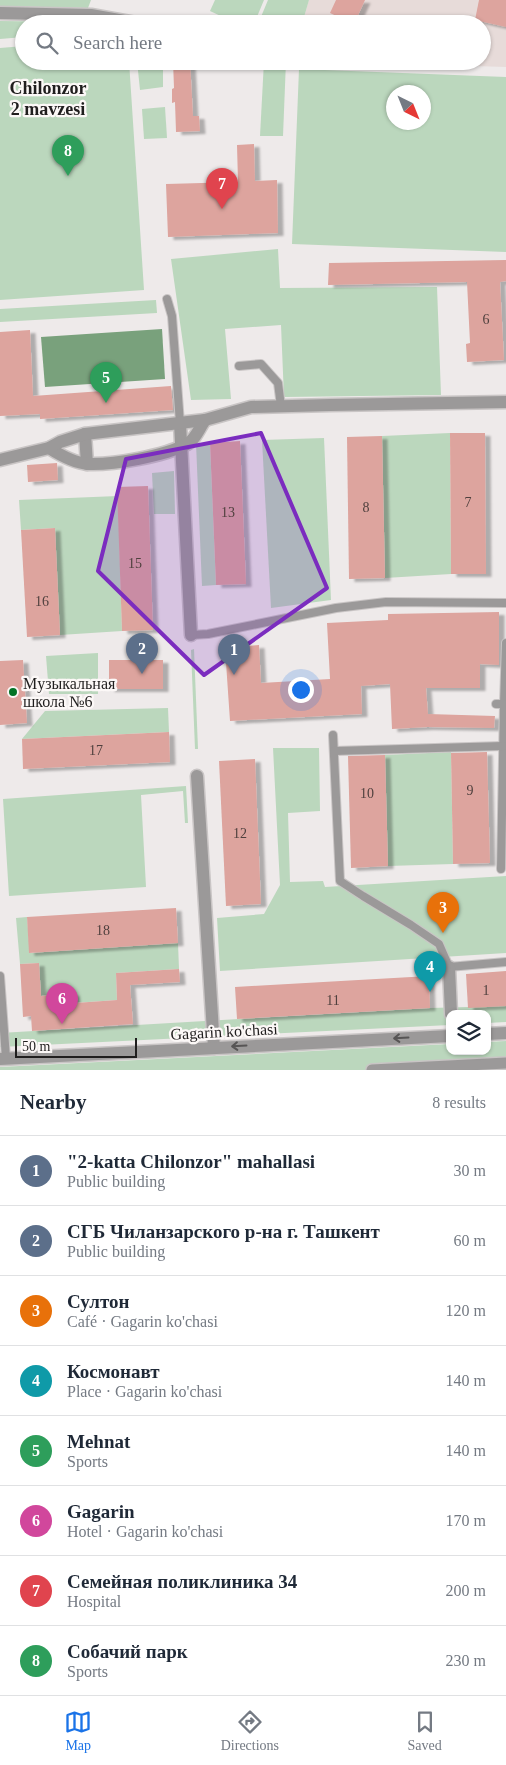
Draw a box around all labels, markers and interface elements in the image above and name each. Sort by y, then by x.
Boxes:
search box [15,15,491,70]
icon: search [33,29,61,57]
text: Search here [73,32,162,53]
district label: Chilonzor 2 mavzesi [9,78,87,119]
north arrow [386,85,431,130]
pin: 8 [52,135,84,176]
pin: 7 [206,168,238,209]
house number: 6 [483,312,490,327]
pin: 5 [90,362,122,403]
house number: 7 [465,495,472,510]
house number: 8 [363,500,370,515]
house number: 13 [221,505,235,520]
house number: 15 [128,556,142,571]
house number: 16 [35,594,49,609]
pin: 2 [126,633,158,674]
pin: 1 [218,634,250,675]
place label: Mузыкальная школа №6 [23,675,116,710]
your location [288,677,314,703]
marker: Mузыкальная школа №6 [7,686,19,698]
house number: 17 [89,743,103,758]
house number: 9 [467,783,474,798]
house number: 10 [360,786,374,801]
house number: 12 [233,826,247,841]
pin: 3 [427,892,459,933]
house number: 18 [96,923,110,938]
pin: 4 [414,951,446,992]
pin: 6 [46,983,78,1024]
house number: 1 [483,983,490,998]
house number: 11 [326,993,340,1008]
map controls [446,1010,491,1055]
button: layers [446,1010,491,1055]
street label: Gagarin ko'chasi [170,1020,279,1044]
one-way arrow [393,1034,409,1043]
scale bar [15,1035,138,1058]
text: 50 m [22,1039,50,1054]
one-way arrow [231,1042,247,1051]
text: Nearby [20,1090,87,1114]
text: 8 results [432,1094,486,1111]
text: "2-katta Chilonzor" mahallasi [67,1151,315,1172]
text: 1 [32,1162,40,1179]
text: 30 m [454,1162,486,1179]
text: Public building [67,1173,165,1190]
text: СГБ Чиланзарского р-на г. Ташкент [67,1221,380,1242]
text: 2 [32,1232,40,1249]
text: 60 m [454,1232,486,1249]
text: Public building [67,1243,165,1260]
text: Султон [67,1291,129,1312]
text: 3 [32,1302,40,1319]
text: 120 m [446,1302,486,1319]
text: Café · Gagarin ko'chasi [67,1313,218,1330]
text: Космонавт [67,1361,160,1382]
text: 4 [32,1372,40,1389]
text: 140 m [446,1372,486,1389]
text: Place · Gagarin ko'chasi [67,1383,222,1400]
text: Mehnat [67,1431,130,1452]
text: 5 [32,1442,40,1459]
text: 140 m [446,1442,486,1459]
text: Sports [67,1453,108,1470]
text: Gagarin [67,1501,135,1522]
text: 6 [32,1512,40,1529]
text: 170 m [446,1512,486,1529]
text: Hotel · Gagarin ko'chasi [67,1523,223,1540]
text: Семейная поликлиника 34 [67,1571,297,1592]
text: 7 [32,1582,40,1599]
text: 200 m [446,1582,486,1599]
text: Hospital [67,1593,121,1610]
text: Собачий парк [67,1641,188,1662]
text: 8 [32,1652,40,1669]
text: 230 m [446,1652,486,1669]
text: Sports [67,1663,108,1680]
tab: Map [64,1708,92,1754]
tab: Directions [221,1708,279,1754]
tab: Saved [408,1708,442,1754]

